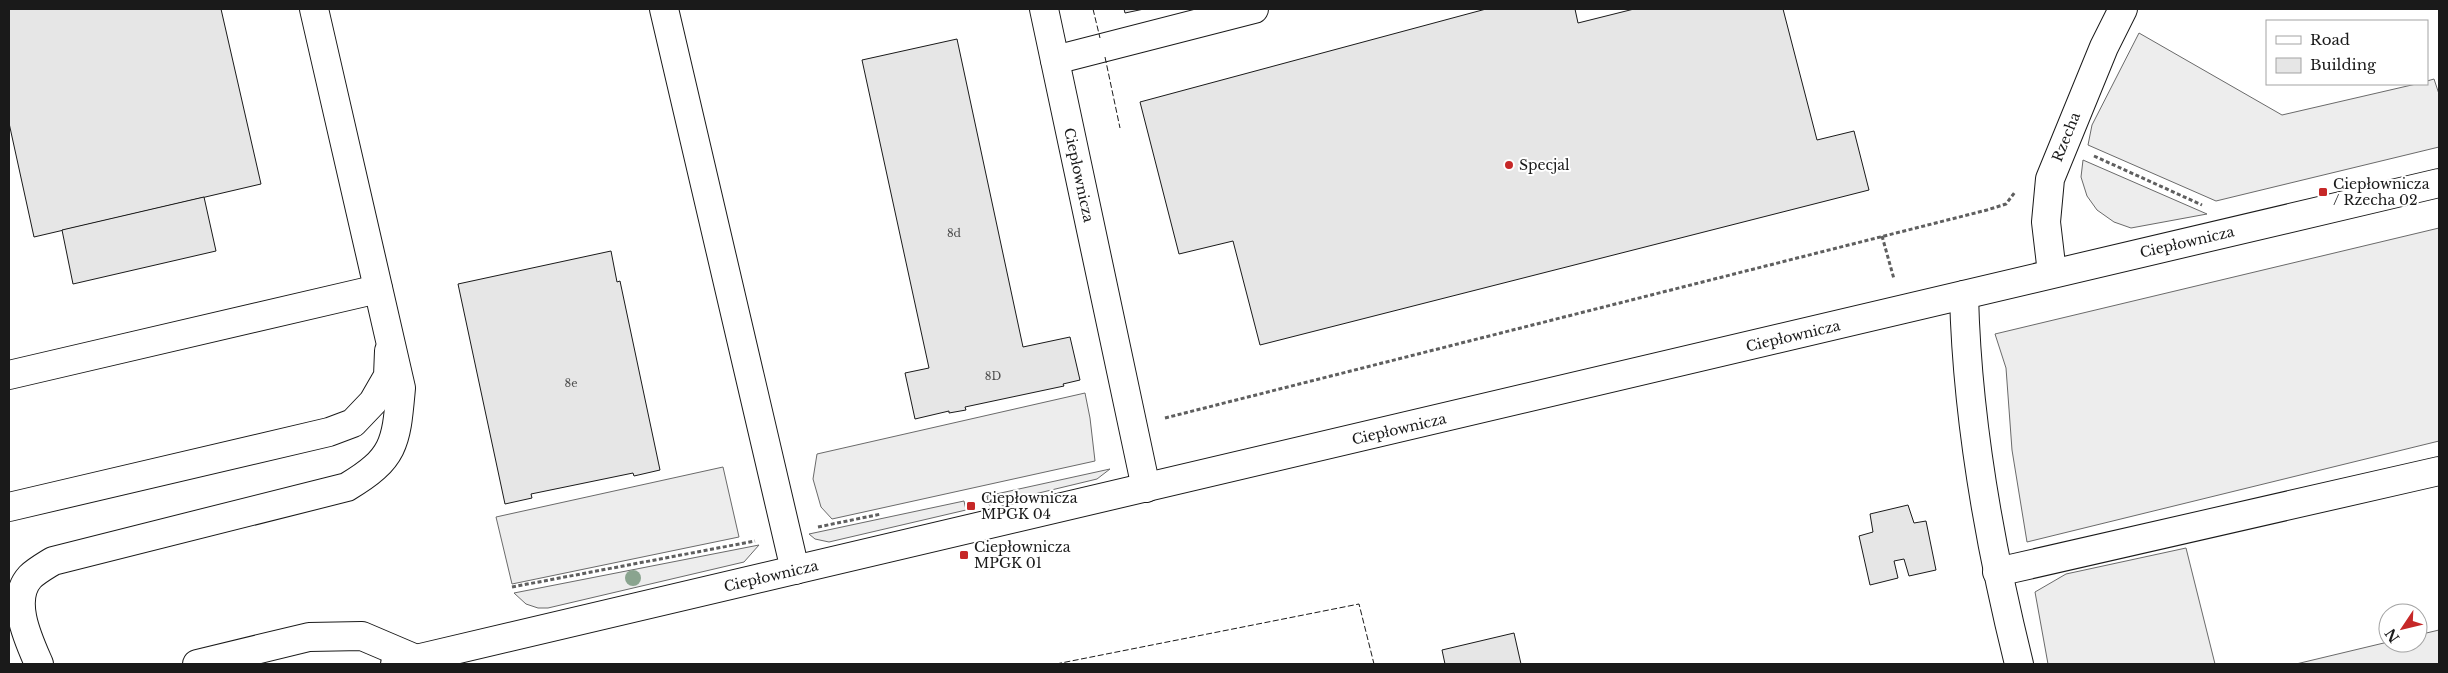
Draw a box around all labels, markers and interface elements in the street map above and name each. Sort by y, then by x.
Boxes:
legend [2266,20,2428,85]
text: Road [2310,30,2350,49]
text: Building [2310,55,2377,74]
street label: Rzecha [2048,109,2084,164]
street label: Ciepłownicza [1060,126,1098,224]
place label: Specjal [1519,156,1570,174]
marker: Specjal [1503,159,1515,171]
place label: Ciepłownicza / Rzecha 02 [2333,175,2430,209]
marker: Ciepłownicza / Rzecha 02 [2317,186,2329,198]
street label: Ciepłownicza [2138,222,2236,262]
house number: 8d [947,226,962,240]
street label: Ciepłownicza [1744,316,1842,356]
house number: 8D [985,369,1001,383]
house number: 8e [565,376,577,390]
street label: Ciepłownicza [1350,409,1448,449]
place label: Ciepłownicza MPGK 04 [981,489,1078,523]
marker: Ciepłownicza MPGK 04 [965,500,977,512]
place label: Ciepłownicza MPGK 01 [974,538,1071,572]
marker: Ciepłownicza MPGK 01 [958,549,970,561]
street label: Ciepłownicza [722,556,820,596]
north arrow [2378,603,2428,653]
text: N [2381,625,2404,646]

